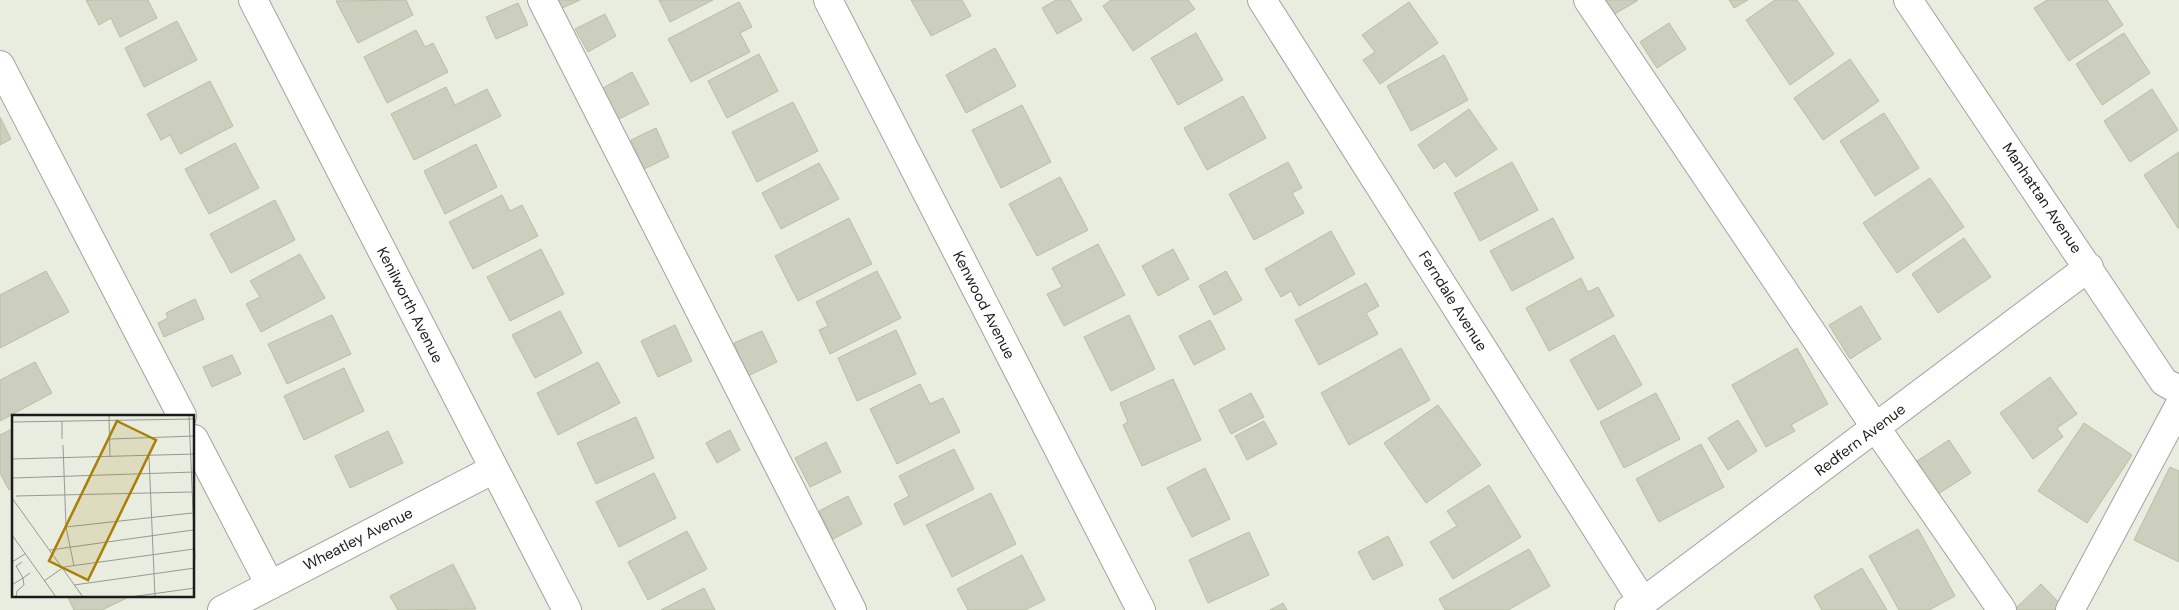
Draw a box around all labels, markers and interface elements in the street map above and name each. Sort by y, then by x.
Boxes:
street label: Manhattan Avenue [1998,139,2086,257]
street label: Kenilworth Avenue [372,244,448,366]
street label: Ferndale Avenue [1414,247,1492,355]
street label: Kenwood Avenue [948,248,1020,362]
street label: Redfern Avenue [1811,399,1909,481]
inset map [12,415,195,598]
street label: Wheatley Avenue [300,503,416,575]

